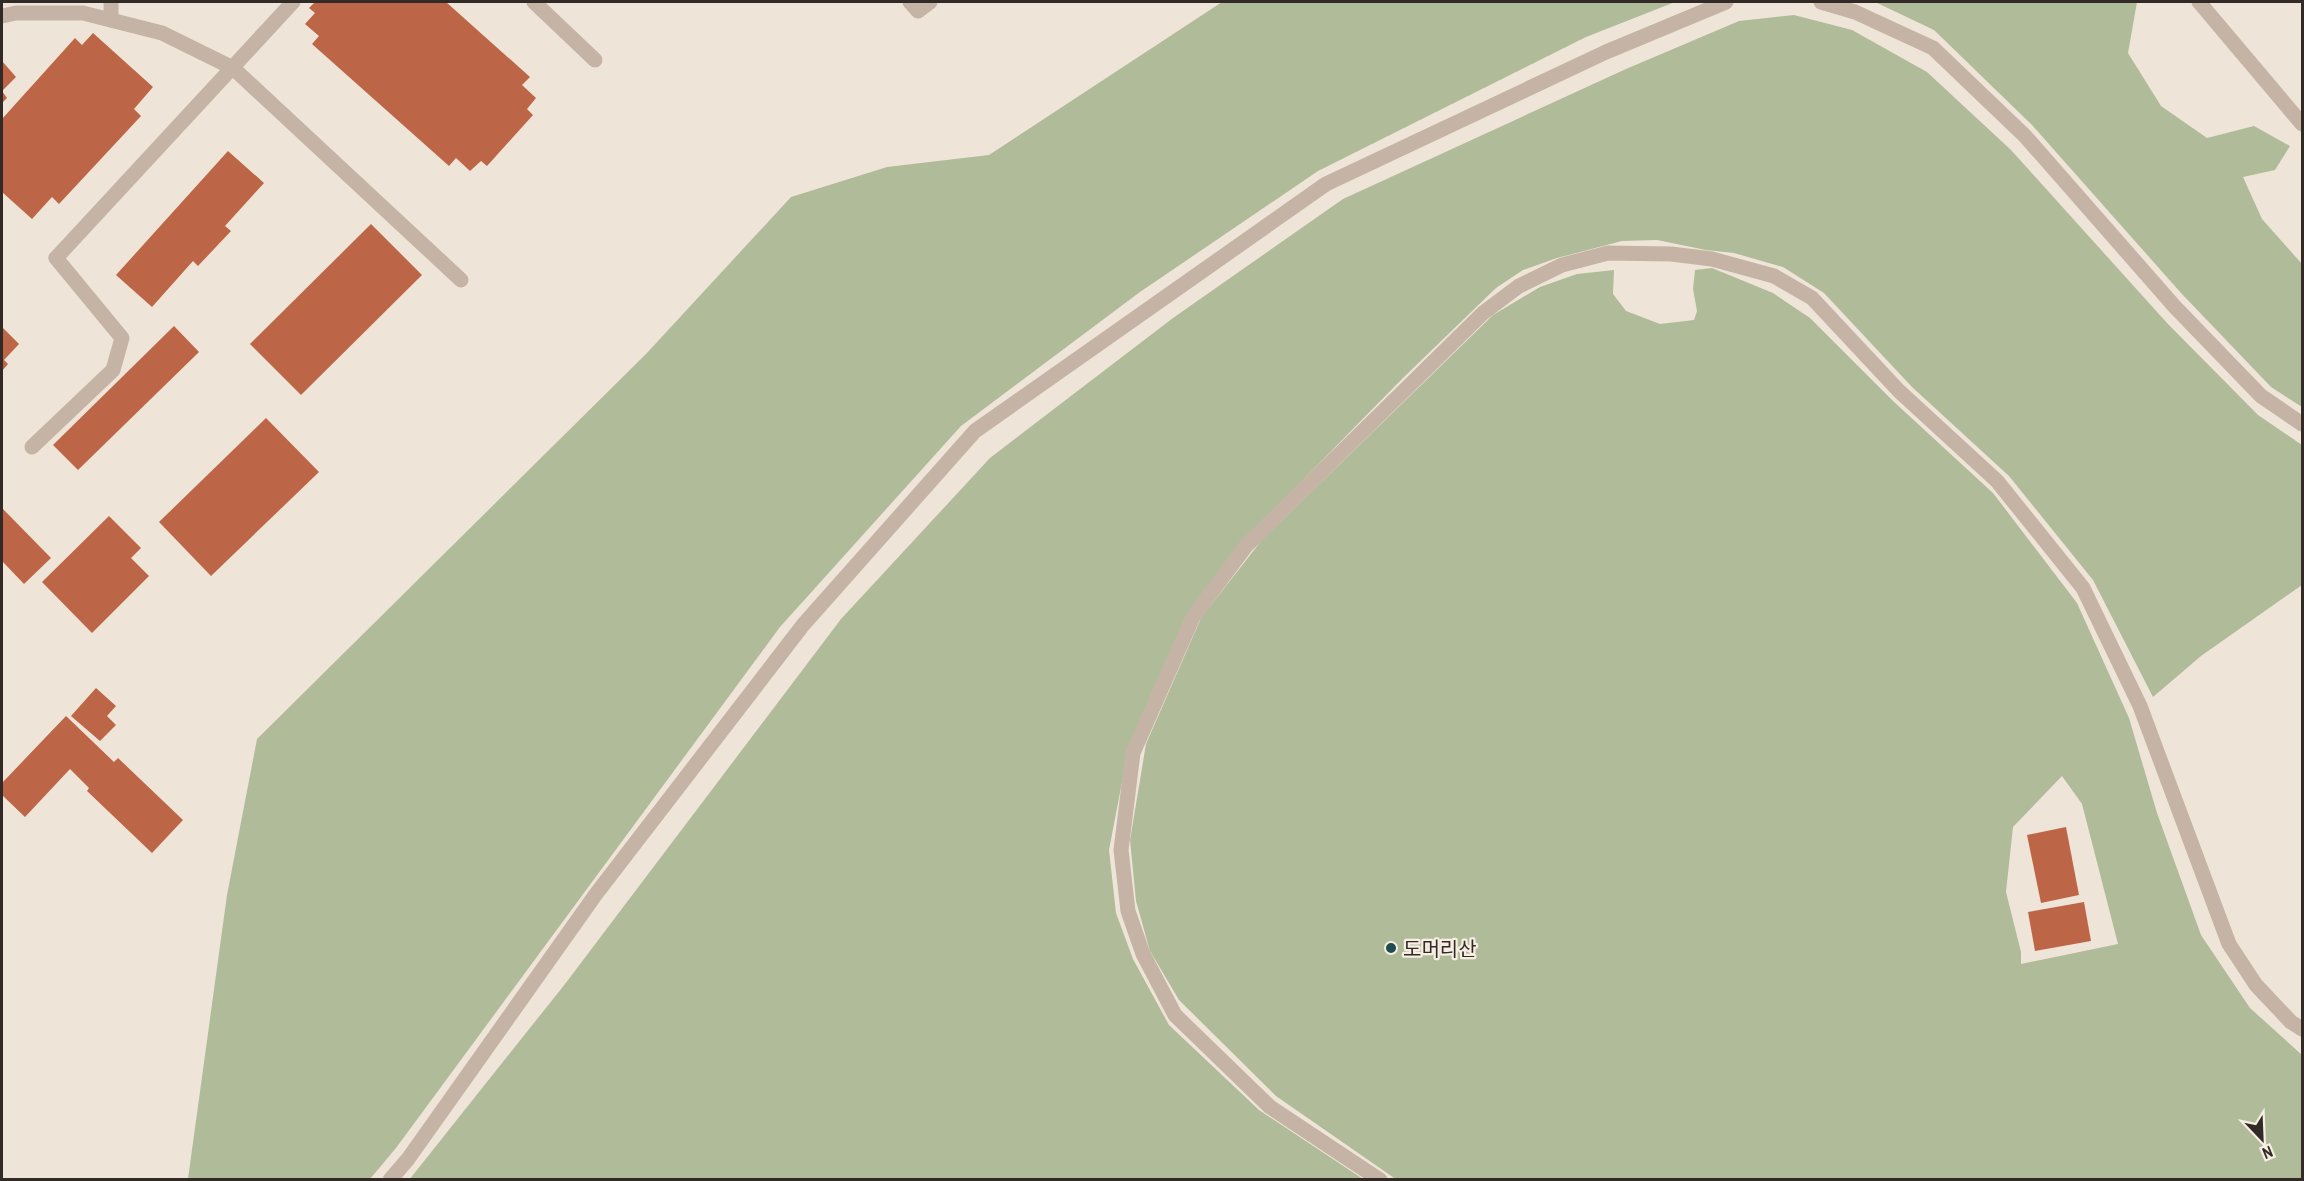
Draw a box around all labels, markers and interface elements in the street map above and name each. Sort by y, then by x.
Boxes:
place label: 도머리산 [1403,935,1477,962]
marker: 도머리산 [1384,941,1398,955]
north arrow [2232,1109,2292,1169]
text: N [2259,1141,2277,1165]

